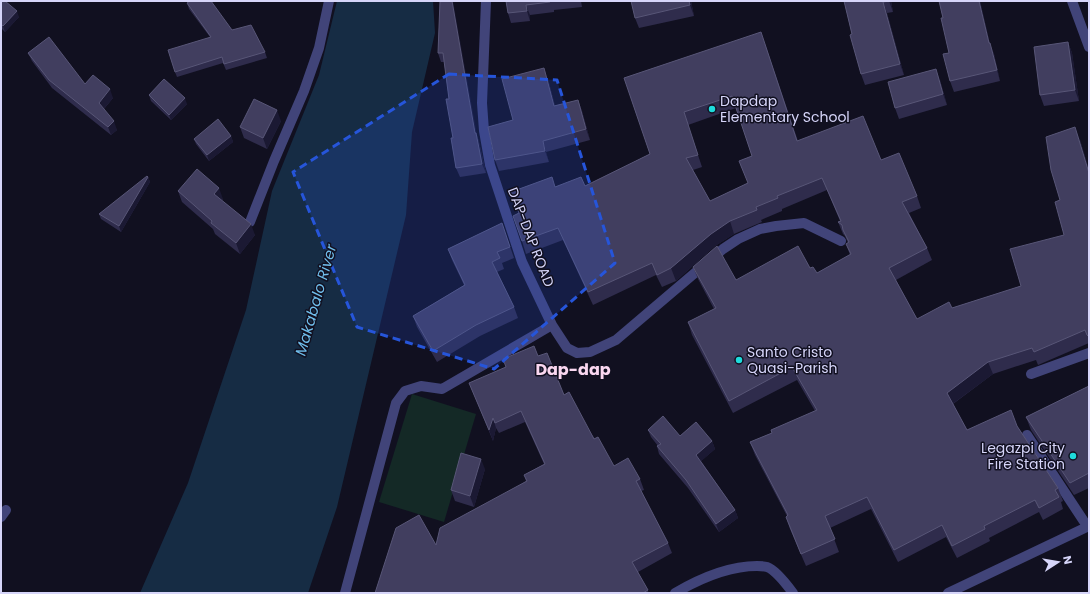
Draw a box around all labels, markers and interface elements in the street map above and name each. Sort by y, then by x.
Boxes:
place label: Dapdap Elementary School [720,91,850,127]
marker: Dapdap Elementary School [707,104,717,114]
street label: DAP-DAP ROAD [503,184,559,290]
water label: Makabalo River [290,241,342,358]
place label: Santo Cristo Quasi-Parish [747,342,837,378]
marker: Santo Cristo Quasi-Parish [734,355,744,365]
district label: Dap-dap [535,358,611,381]
place label: Legazpi City Fire Station [981,438,1065,474]
marker: Legazpi City Fire Station [1068,451,1078,461]
north arrow [1038,542,1078,582]
text: N [1059,554,1076,566]

